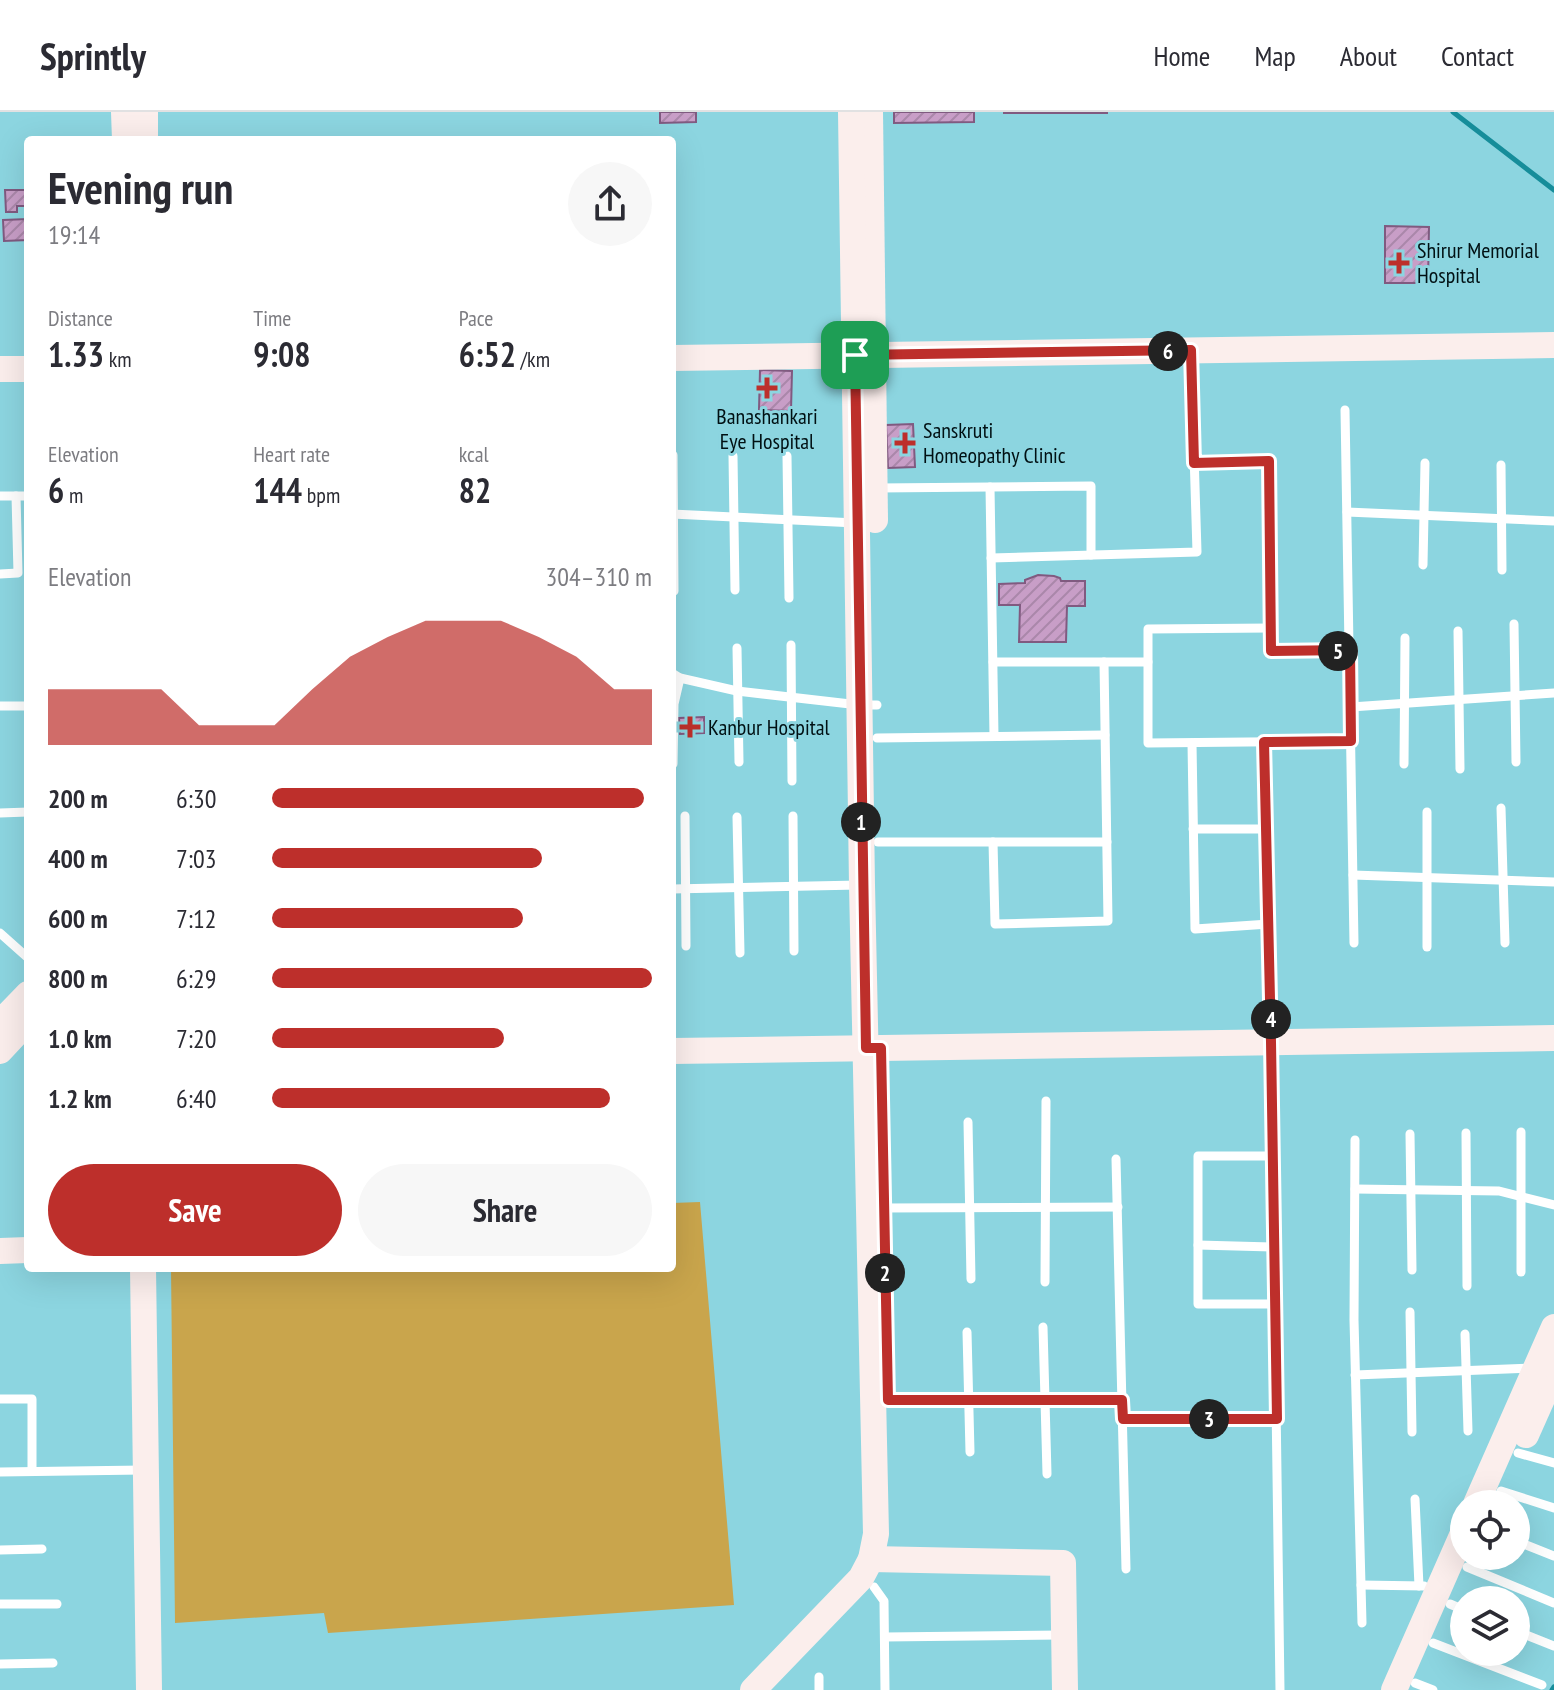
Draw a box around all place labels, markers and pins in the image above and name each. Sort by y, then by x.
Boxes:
place label: Shirur Memorial Hospital [1417,236,1540,289]
marker: Shirur Memorial Hospital [1388,252,1410,274]
pin [821,321,889,389]
pin: 6 [1148,331,1188,371]
marker: Banashankari Eye Hospital [756,377,778,399]
place label: Banashankari Eye Hospital [716,402,818,455]
place label: Sanskruti Homeopathy Clinic [923,416,1066,469]
marker: Sanskruti Homeopathy Clinic [894,432,916,454]
pin: 5 [1318,631,1358,671]
place label: Kanbur Hospital [708,713,831,741]
marker: Kanbur Hospital [679,716,701,738]
pin: 1 [841,802,881,842]
pin: 4 [1251,999,1291,1039]
pin: 2 [865,1253,905,1293]
pin: 3 [1189,1399,1229,1439]

